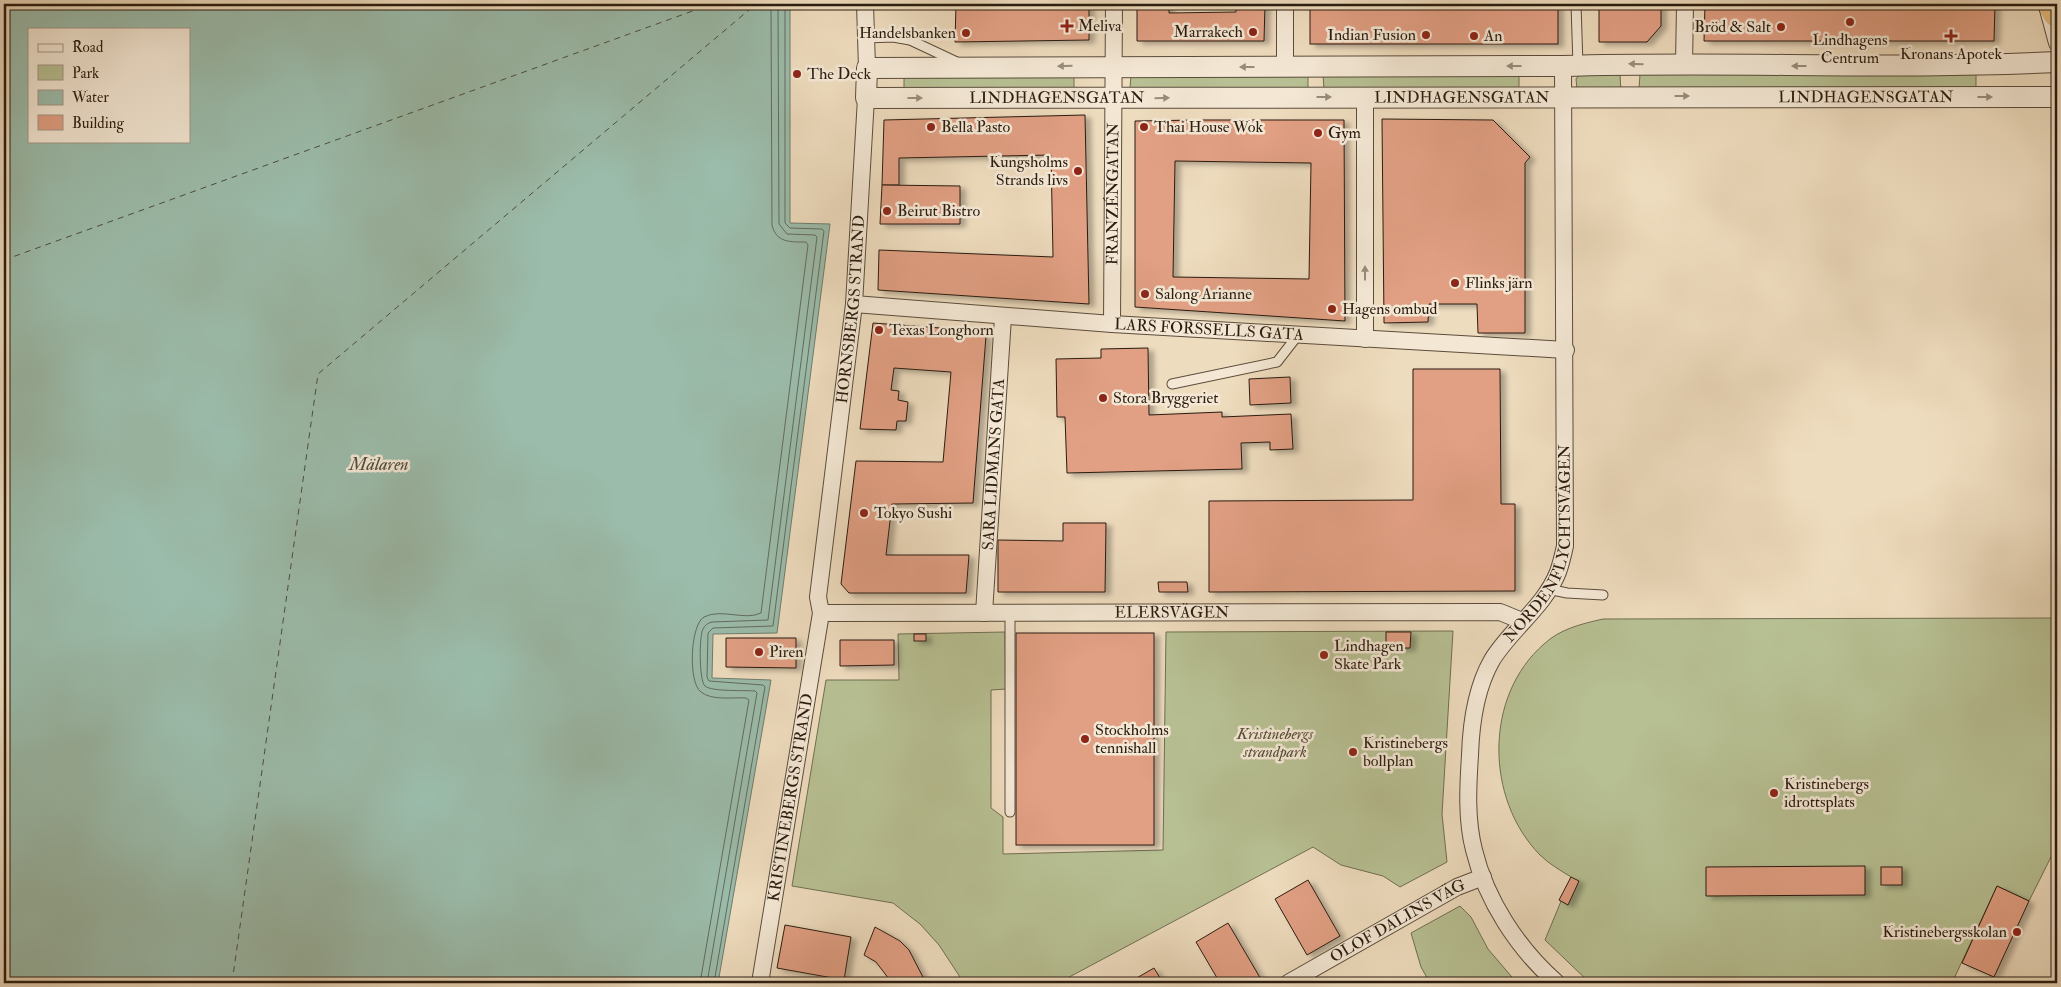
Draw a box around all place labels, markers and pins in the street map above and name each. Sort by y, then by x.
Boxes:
place label: Meliva [1078,16,1122,36]
marker: Lindhagens Centrum [1844,16,1856,28]
place label: Bröd & Salt [1694,17,1771,37]
marker: Meliva [1060,19,1074,33]
marker: Bröd & Salt [1775,21,1787,33]
place label: Marrakech [1174,22,1244,42]
place label: Handelsbanken [859,23,956,43]
place label: Indian Fusion [1327,25,1416,45]
marker: Marrakech [1247,26,1259,38]
place label: An [1483,26,1502,46]
marker: Handelsbanken [960,27,972,39]
marker: Indian Fusion [1420,29,1432,41]
marker: An [1468,30,1480,42]
place label: Lindhagens Centrum [1812,30,1888,68]
marker: Kronans Apotek [1945,30,1957,42]
place label: Kronans Apotek [1900,44,2002,65]
place label: The Deck [807,64,872,84]
marker: The Deck [791,68,803,80]
place label: Bella Pasto [941,117,1010,137]
place label: Thai House Wok [1154,117,1263,137]
marker: Bella Pasto [925,121,937,133]
marker: Thai House Wok [1138,121,1150,133]
place label: Gym [1328,123,1361,143]
marker: Gym [1312,127,1324,139]
place label: Kungsholms Strands livs [989,152,1068,190]
marker: Kungsholms Strands livs [1072,165,1084,177]
place label: Beirut Bistro [897,201,980,221]
marker: Beirut Bistro [881,205,893,217]
place label: Flinks järn [1465,273,1533,293]
marker: Flinks järn [1449,277,1461,289]
place label: Salong Arianne [1155,284,1252,304]
marker: Salong Arianne [1139,288,1151,300]
place label: Hagens ombud [1342,299,1437,319]
marker: Hagens ombud [1326,303,1338,315]
place label: Texas Longhorn [889,320,994,340]
marker: Texas Longhorn [873,324,885,336]
place label: Stora Bryggeriet [1113,388,1218,408]
marker: Stora Bryggeriet [1097,392,1109,404]
place label: Tokyo Sushi [874,503,952,523]
marker: Tokyo Sushi [858,507,870,519]
place label: Lindhagen Skate Park [1334,636,1404,674]
place label: Piren [769,642,803,662]
marker: Piren [753,646,765,658]
marker: Lindhagen Skate Park [1318,649,1330,661]
place label: Stockholms tennishall [1095,720,1169,758]
marker: Stockholms tennishall [1079,733,1091,745]
place label: Kristinebergs bollplan [1363,733,1448,772]
marker: Kristinebergs bollplan [1347,746,1359,758]
place label: Kristinebergs idrottsplats [1784,774,1869,813]
marker: Kristinebergs idrottsplats [1768,787,1780,799]
place label: Kristinebergsskolan [1883,922,2007,942]
marker: Kristinebergsskolan [2011,926,2023,938]

